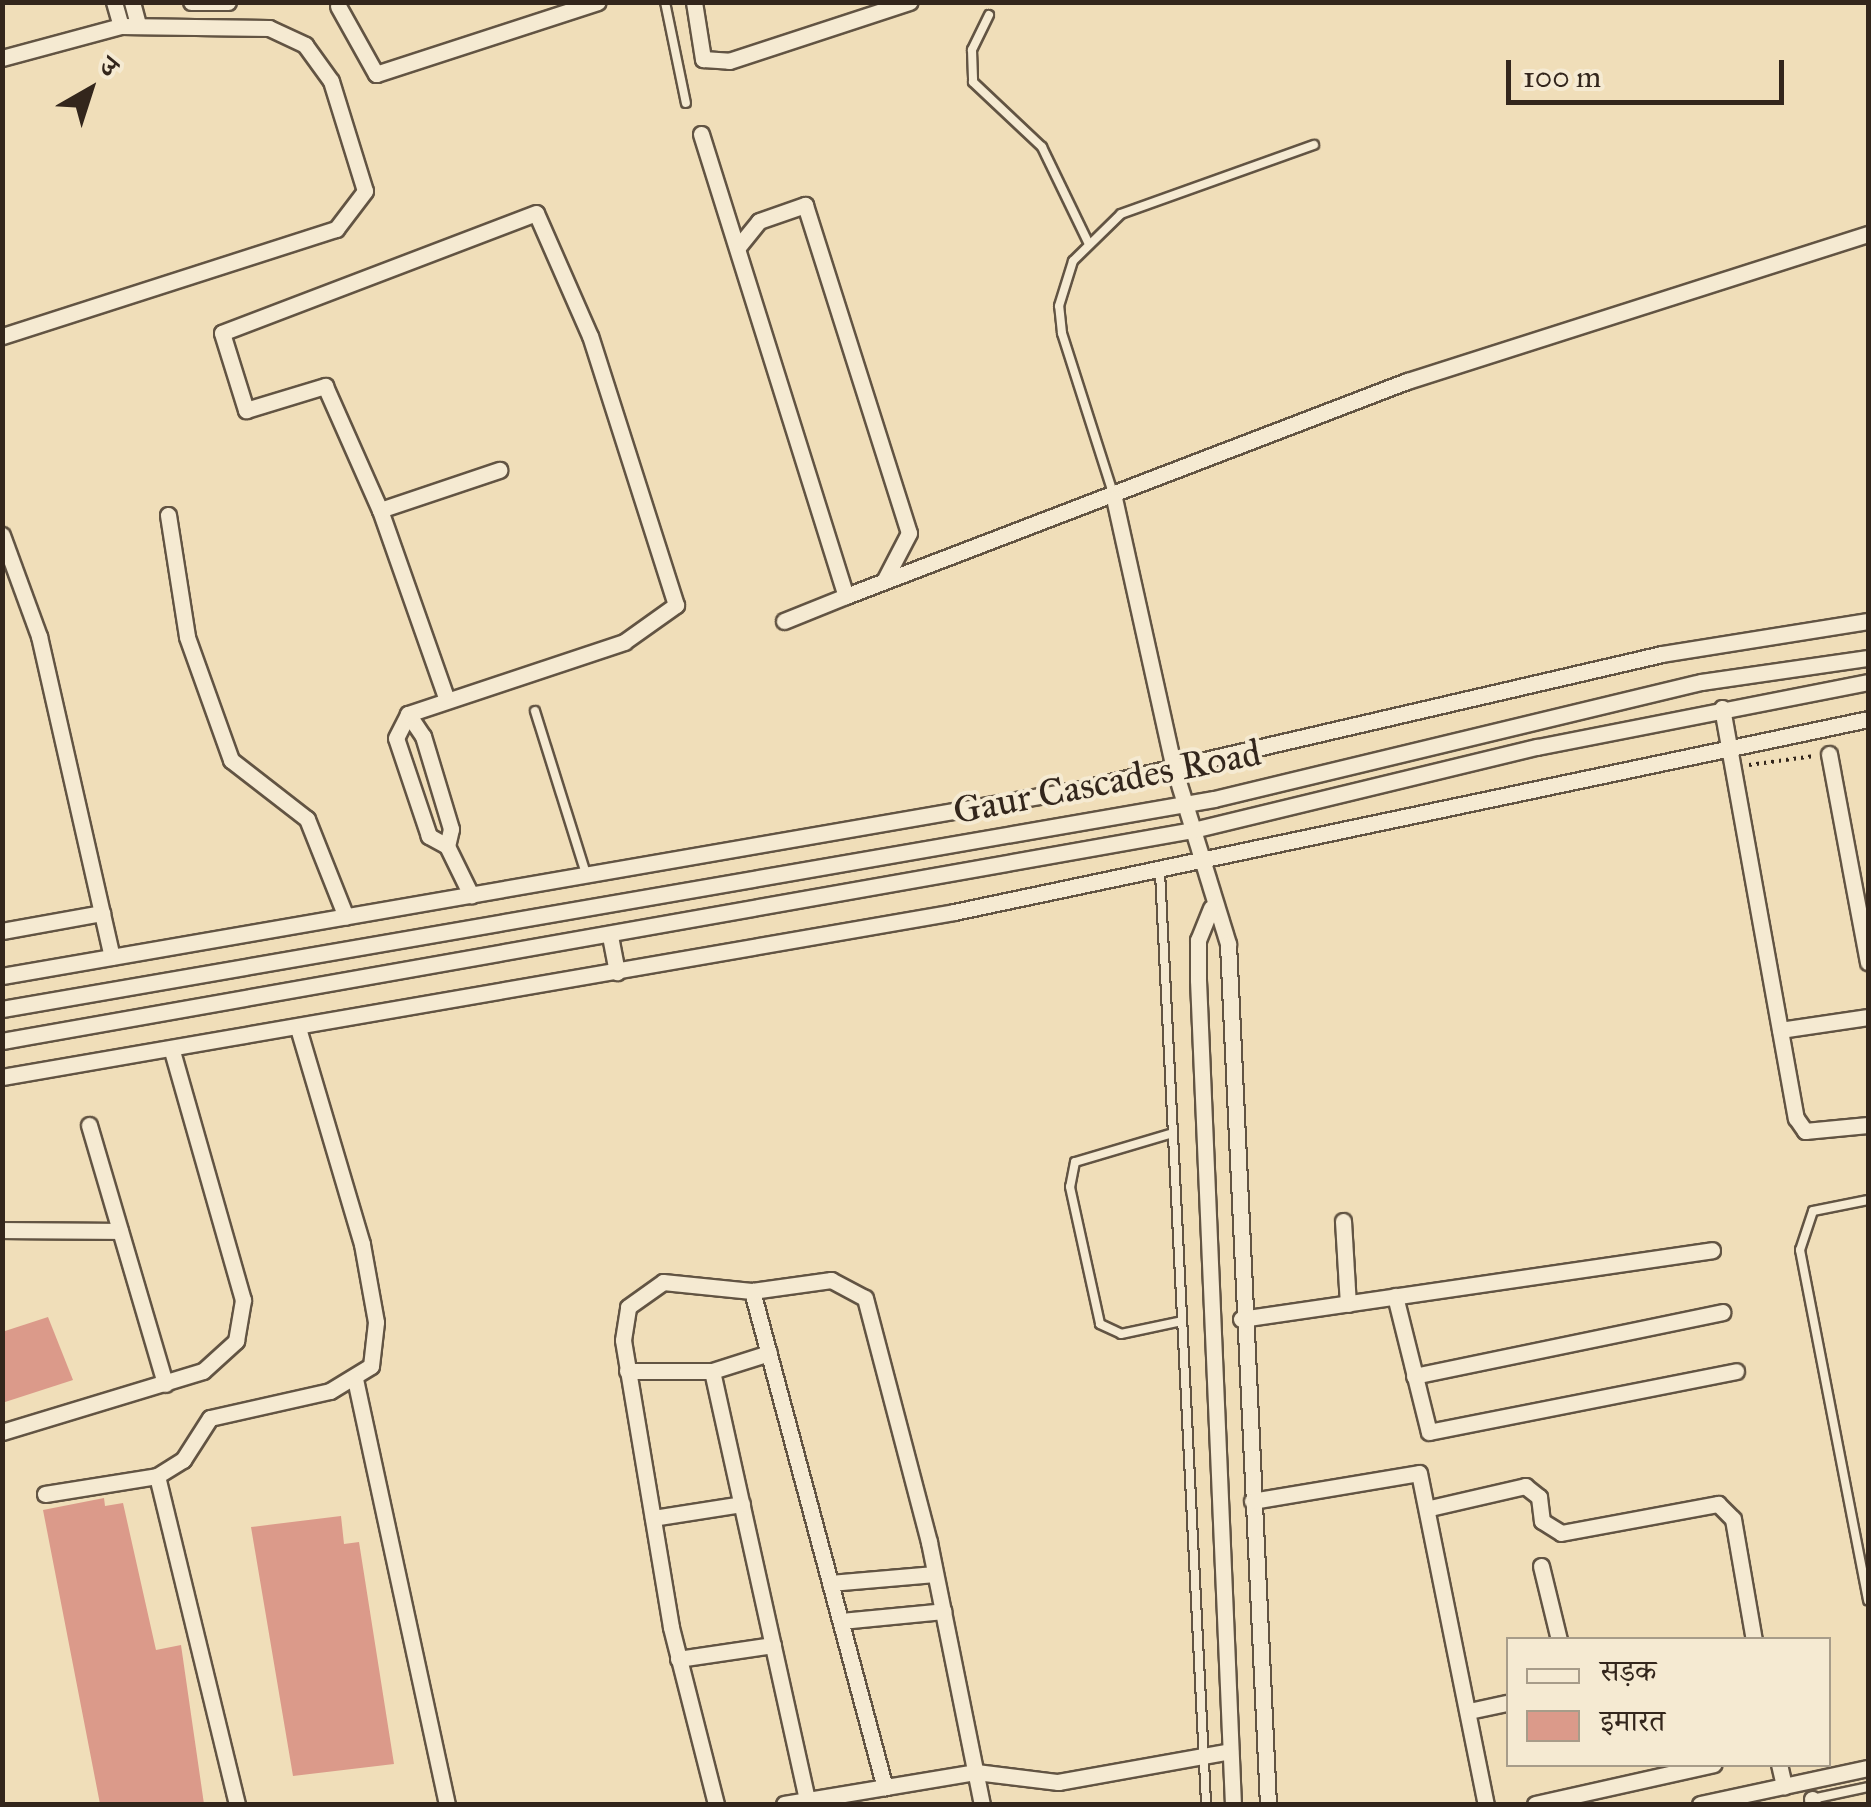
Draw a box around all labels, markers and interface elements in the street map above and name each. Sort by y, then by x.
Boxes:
north arrow [40,40,140,140]
scale bar [1511,40,1788,102]
text: उ [93,48,126,84]
text: 100 m [1523,59,1601,95]
street label: Gaur Cascades Road [949,730,1265,834]
legend [1506,1637,1831,1767]
text: सड़क [1600,1653,1656,1689]
text: इमारत [1600,1703,1665,1739]

